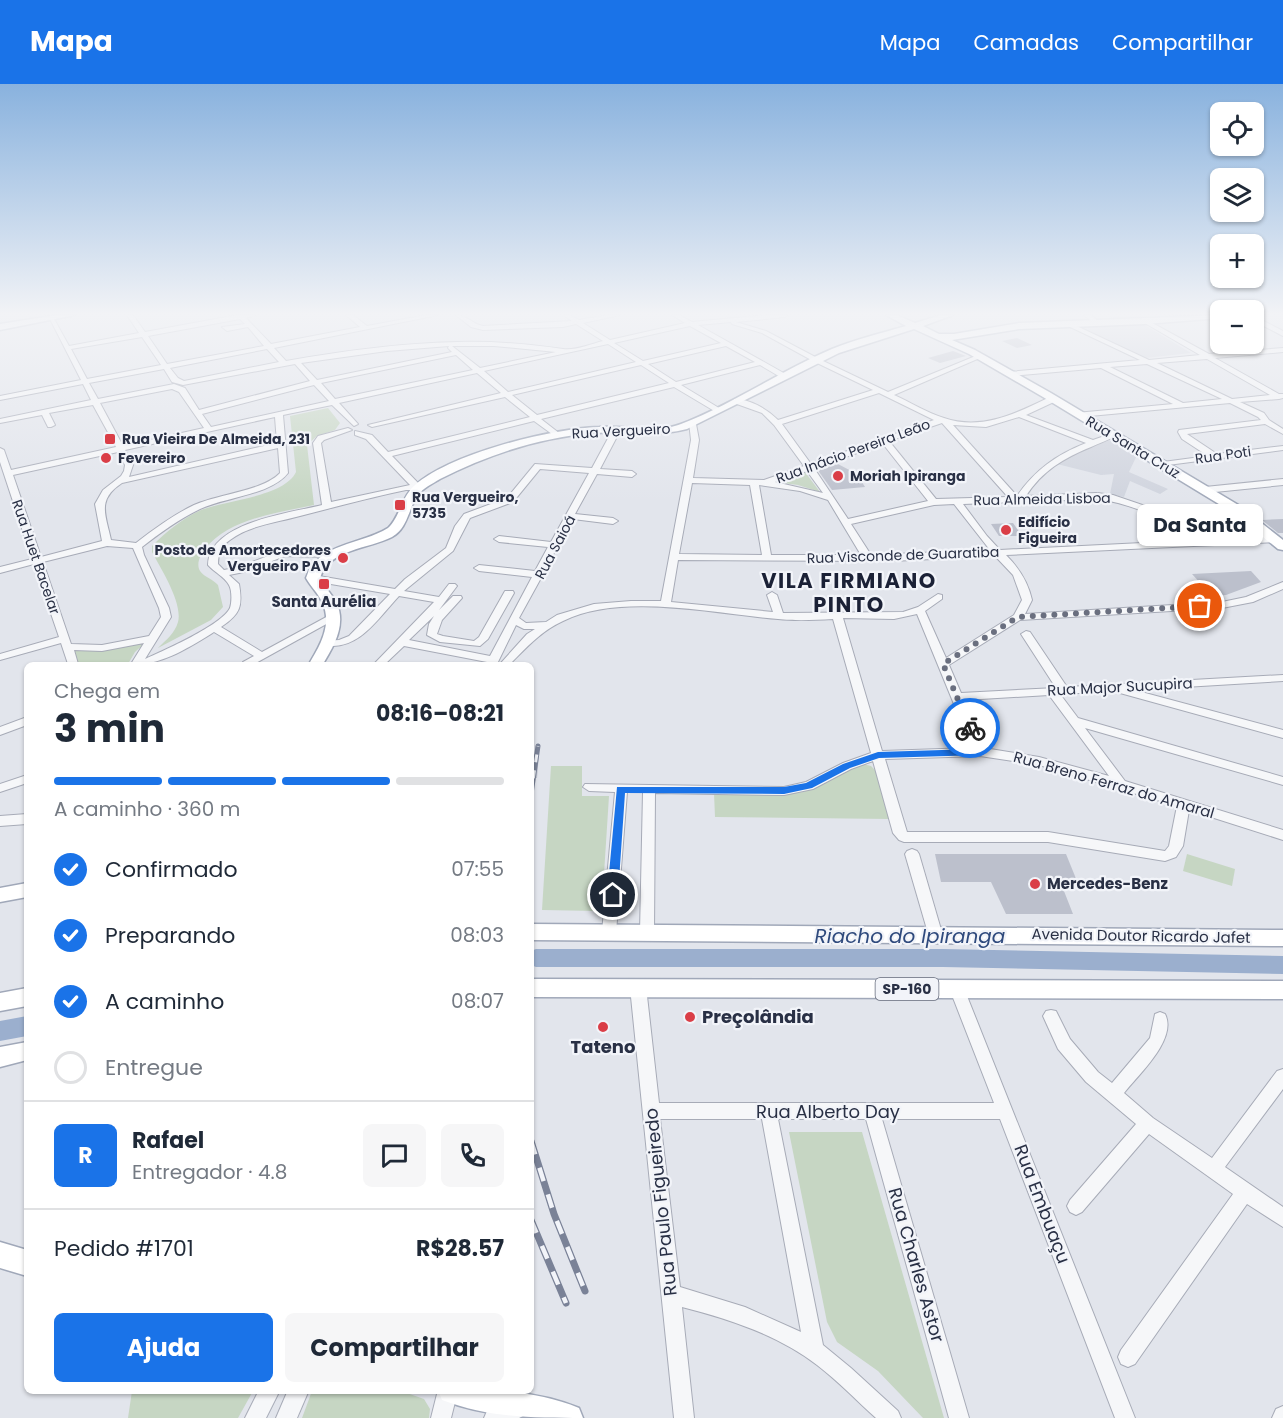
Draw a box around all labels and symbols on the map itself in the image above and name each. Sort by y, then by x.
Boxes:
street label: Rua Santa Cruz [1082,411,1184,483]
street label: Rua Inácio Pereira Leão [773,414,933,488]
street label: Rua Vergueiro [571,418,671,444]
place label: Rua Vieira De Almeida, 231 [122,429,310,449]
marker: Rua Vieira De Almeida, 231 [103,432,117,446]
street label: Rua Poti [1194,441,1252,469]
place label: Fevereiro [118,448,185,468]
marker: Fevereiro [99,451,113,465]
place label: Moriah Ipiranga [850,466,966,486]
marker: Moriah Ipiranga [831,469,845,483]
place label: Rua Vergueiro, 5735 [412,487,519,523]
street label: Rua Almeida Lisboa [973,488,1111,510]
street label: Rua Huet Bacelar [7,497,65,617]
marker: Rua Vergueiro, 5735 [393,498,407,512]
callout: Da Santa [1137,504,1263,546]
street label: Rua Saioá [530,511,580,583]
place label: Edifício Figueira [1018,512,1077,548]
marker: Edifício Figueira [999,523,1013,537]
place label: Posto de Amortecedores Vergueiro PAV [155,540,332,576]
street label: Rua Visconde de Guaratiba [806,542,1000,568]
marker: Posto de Amortecedores Vergueiro PAV [336,551,350,565]
district label: VILA FIRMIANO PINTO [761,566,937,619]
marker: Santa Aurélia [317,577,331,591]
pin [1174,580,1225,631]
place label: Santa Aurélia [272,591,376,612]
street label: Rua Major Sucupira [1047,672,1193,701]
courier [940,698,1000,758]
street label: Rua Breno Ferraz do Amaral [1011,746,1217,823]
pin [587,869,638,920]
place label: Mercedes-Benz [1047,873,1168,894]
marker: Mercedes-Benz [1028,877,1042,891]
water label: Riacho do Ipiranga [815,922,1005,950]
street label: Avenida Doutor Ricardo Jafet [1031,923,1251,948]
road number: SP-160 [876,978,938,1000]
place label: Preçolândia [702,1004,814,1029]
marker: Preçolândia [683,1010,697,1024]
marker: Tateno [596,1020,610,1034]
place label: Tateno [571,1034,635,1059]
street label: Rua Alberto Day [756,1099,900,1124]
street label: Rua Paulo Figueiredo [638,1107,683,1297]
street label: Rua Embuaçu [1008,1141,1077,1267]
street label: Rua Charles Astor [882,1185,951,1345]

